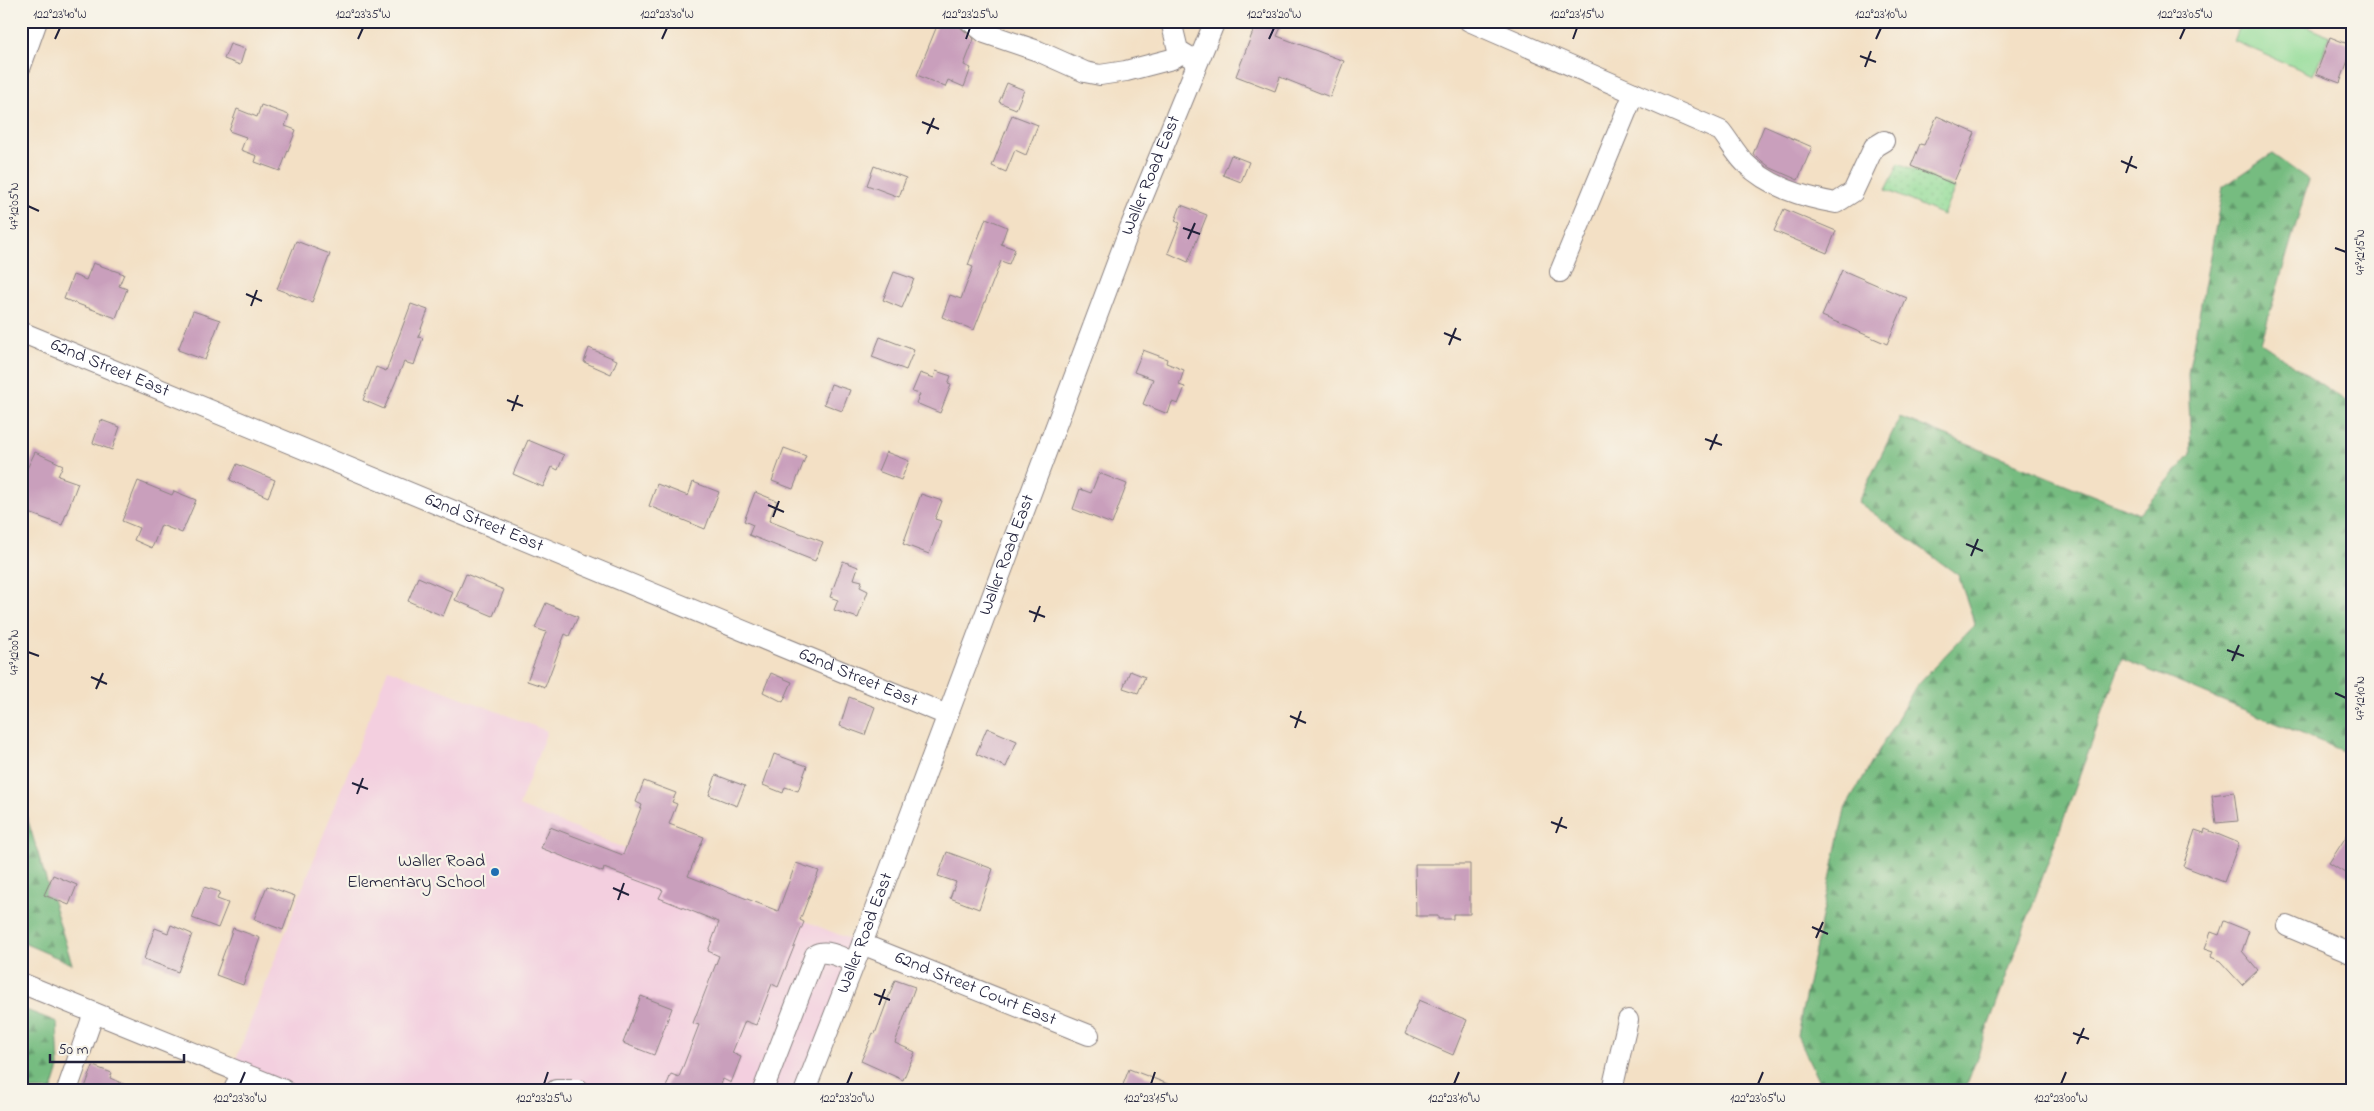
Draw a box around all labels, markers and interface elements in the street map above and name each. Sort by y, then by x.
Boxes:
text: 122°23'40"W [33,6,87,24]
text: 122°23'35"W [335,6,391,24]
text: 122°23'30"W [640,6,694,24]
text: 122°23'25"W [942,6,998,24]
text: 122°23'20"W [1247,6,1301,24]
text: 122°23'15"W [1550,6,1604,24]
text: 122°23'10"W [1855,6,1907,24]
text: 122°23'05"W [2157,6,2213,24]
street label: Waller Road East [1115,112,1188,239]
text: 47°12'05"N [6,182,24,230]
text: 47°12'15"N [2352,229,2370,275]
street label: 62nd Street East [46,333,173,405]
street label: 62nd Street East [421,487,547,560]
street label: Waller Road East [973,491,1042,619]
text: 47°12'00"N [6,629,24,675]
street label: 62nd Street East [795,642,921,714]
text: 47°12'10"N [2352,676,2370,720]
place label: Waller Road Elementary School [347,849,485,896]
marker: Waller Road Elementary School [489,866,501,878]
street label: Waller Road East [831,869,900,998]
street label: 62nd Street Court East [891,945,1060,1033]
scale bar [50,1031,184,1063]
text: 50 m [58,1039,89,1061]
text: 122°23'30"W [213,1090,267,1108]
text: 122°23'25"W [516,1090,572,1108]
text: 122°23'20"W [820,1090,874,1108]
text: 122°23'15"W [1124,1090,1178,1108]
text: 122°23'10"W [1428,1090,1480,1108]
text: 122°23'05"W [1730,1090,1786,1108]
text: 122°23'00"W [2034,1090,2088,1108]

